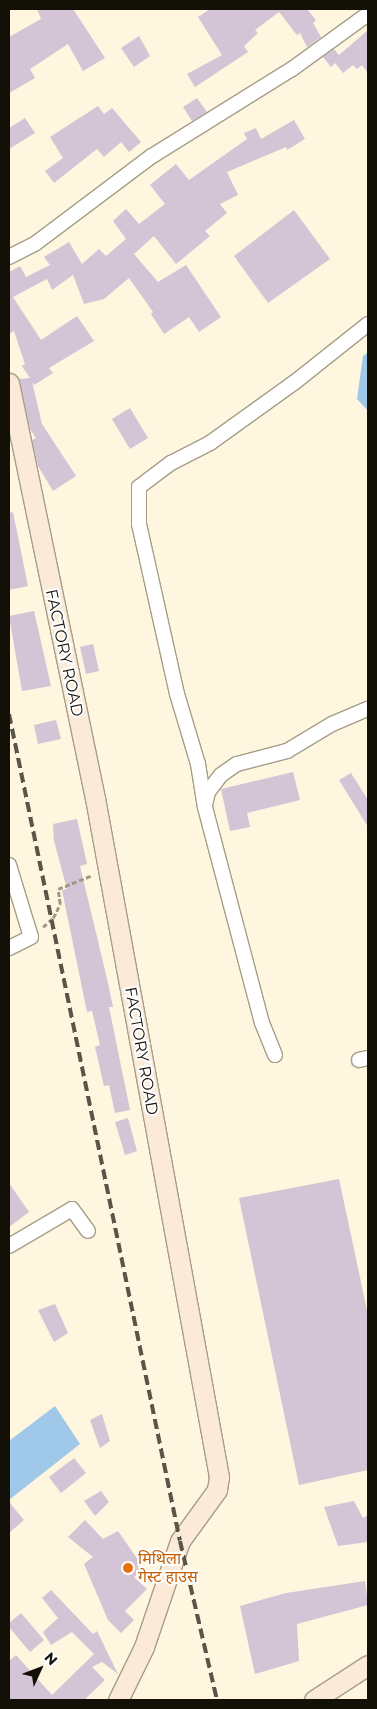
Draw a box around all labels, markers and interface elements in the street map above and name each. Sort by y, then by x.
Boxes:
street label: FACTORY ROAD [41,588,87,718]
street label: FACTORY ROAD [120,985,162,1117]
place label: मिथिला गेस्ट हाउस [138,1549,198,1587]
marker: मिथिला गेस्ट हाउस [122,1562,134,1574]
north arrow [15,1644,65,1694]
text: N [41,1648,61,1669]

